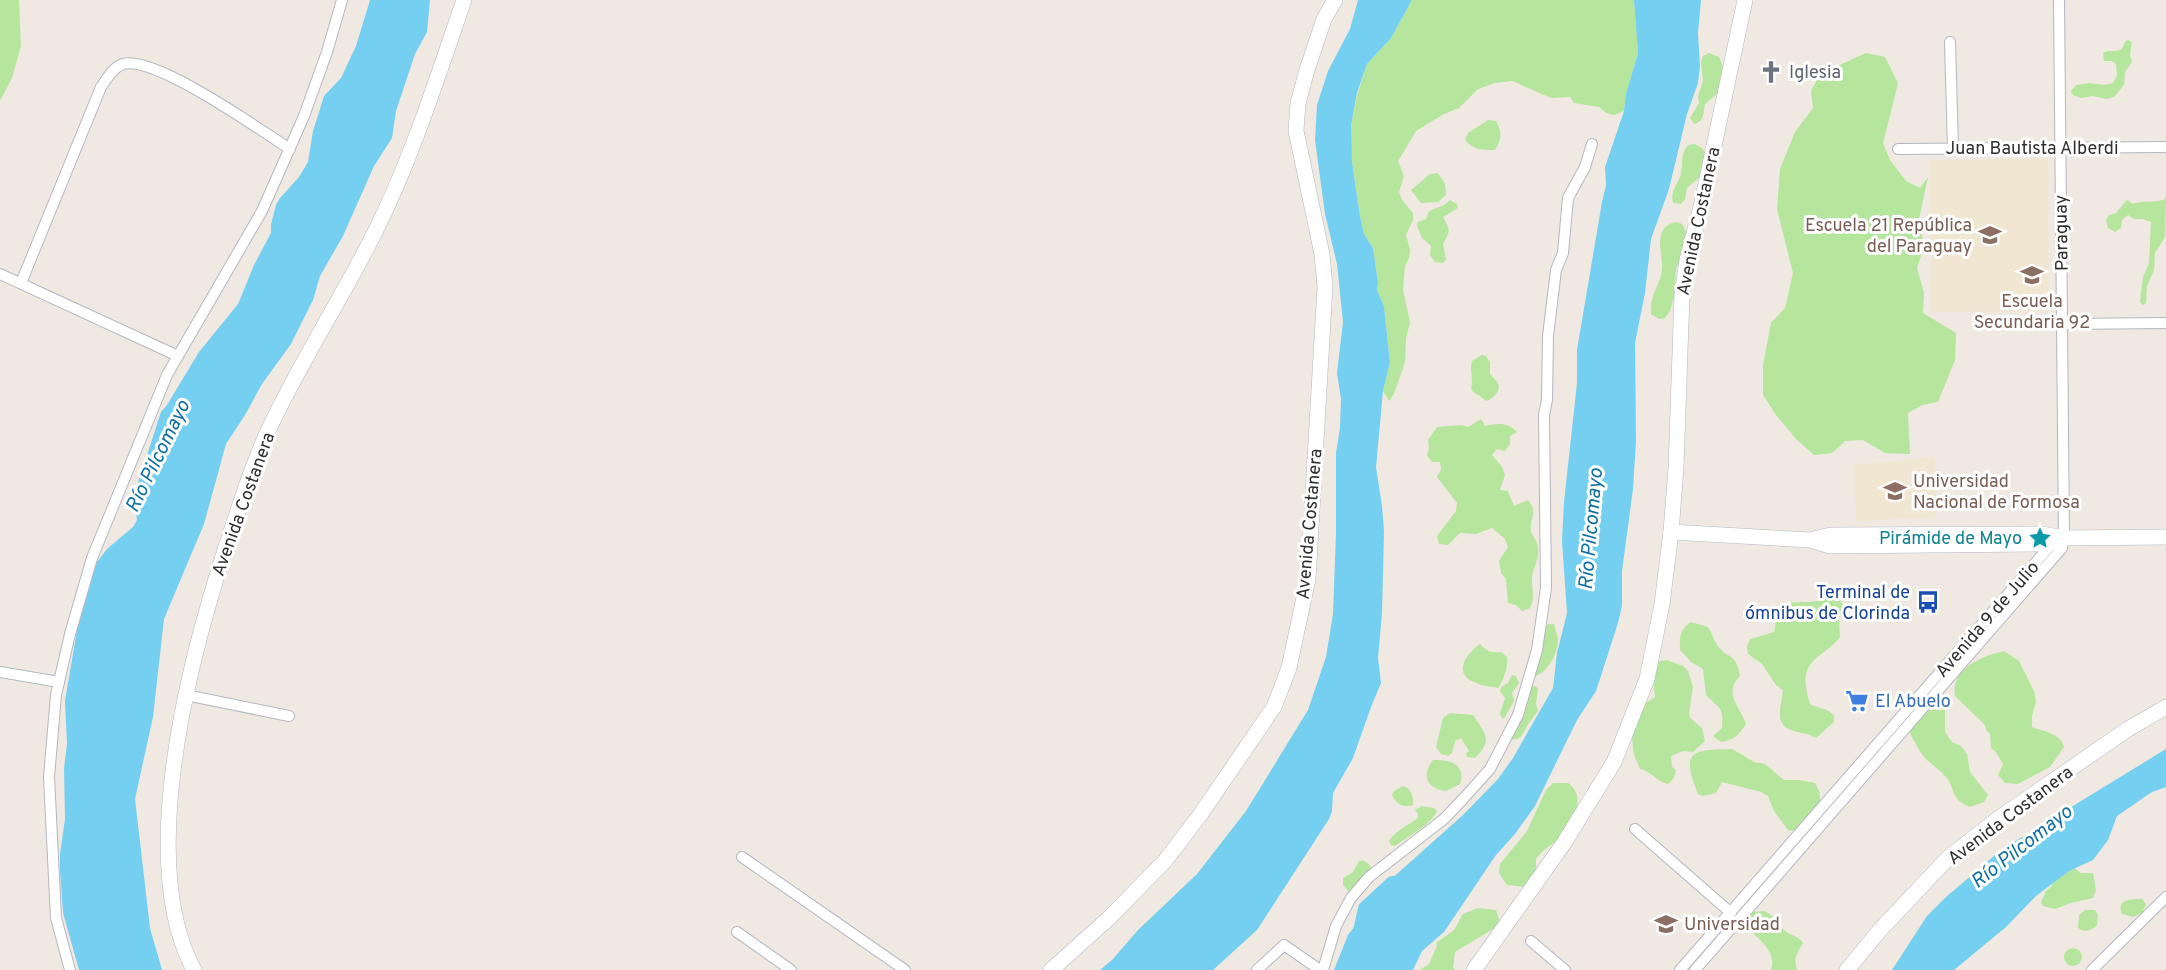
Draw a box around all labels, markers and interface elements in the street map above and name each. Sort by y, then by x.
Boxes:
church icon: Iglesia [1758,59,1784,85]
place label: Iglesia [1789,62,1841,85]
street label: Juan Bautista Alberdi [1945,138,2119,161]
street label: Avenida Costanera [1672,145,1726,298]
street label: Paraguay [2050,195,2075,271]
place label: Escuela 21 República del Paraguay [1805,215,1972,259]
school or university icon: Escuela 21 República del Paraguay [1977,222,2003,248]
school or university icon: Escuela Secundaria 92 [2019,262,2045,288]
place label: Escuela Secundaria 92 [1974,291,2090,335]
water label: Río Pilcomayo [120,396,197,517]
street label: Avenida Costanera [208,429,281,580]
street label: Avenida Costanera [1292,448,1329,601]
water label: Río Pilcomayo [1574,467,1610,591]
place label: Universidad Nacional de Formosa [1913,471,2080,515]
school or university icon: Universidad Nacional de Formosa [1882,478,1908,504]
place icon: Pirámide de Mayo [2027,525,2053,551]
place label: Pirámide de Mayo [1879,528,2022,551]
street label: Avenida 9 de Julio [1931,557,2045,683]
place label: Terminal de ómnibus de Clorinda [1745,582,1910,626]
bus stop icon: Terminal de ómnibus de Clorinda [1915,589,1941,615]
supermarket icon: El Abuelo [1844,688,1870,714]
place label: El Abuelo [1875,691,1951,714]
street label: Avenida Costanera [1944,761,2078,871]
water label: Río Pilcomayo [1966,800,2079,895]
school or university icon: Universidad [1653,911,1679,937]
place label: Universidad [1684,914,1780,937]

